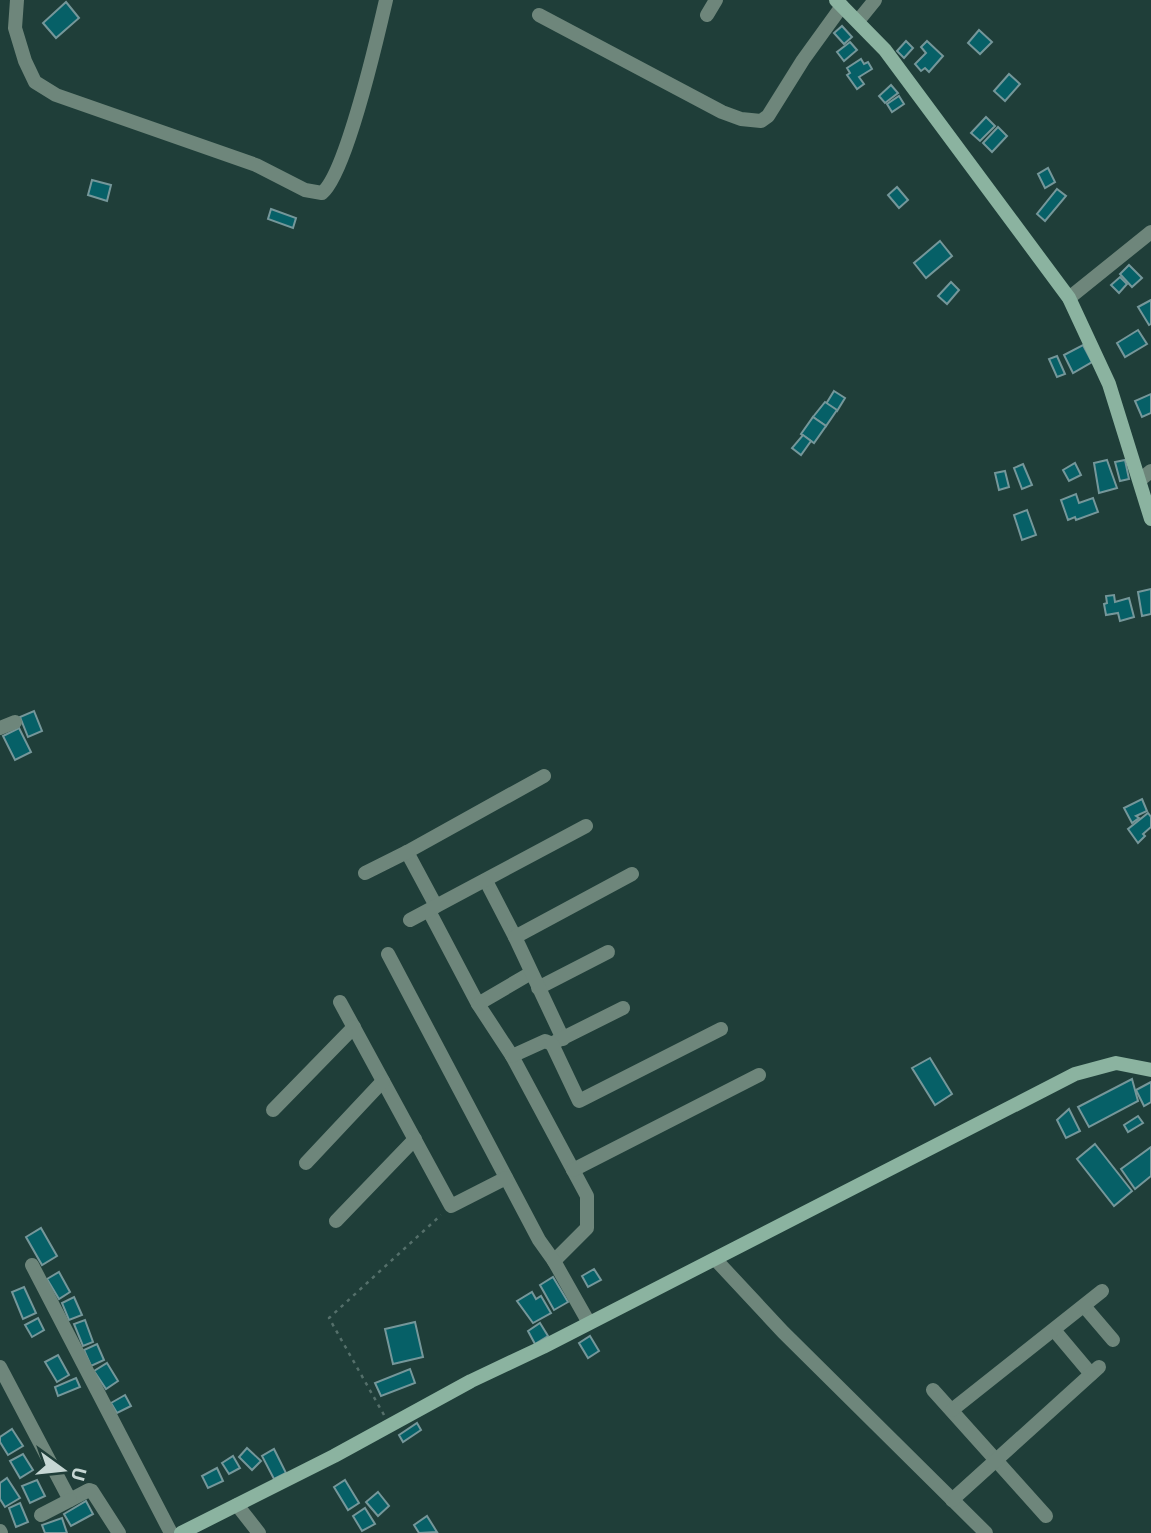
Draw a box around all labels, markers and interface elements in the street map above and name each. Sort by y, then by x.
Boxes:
north arrow [28,1435,98,1505]
text: U [67,1465,93,1484]

